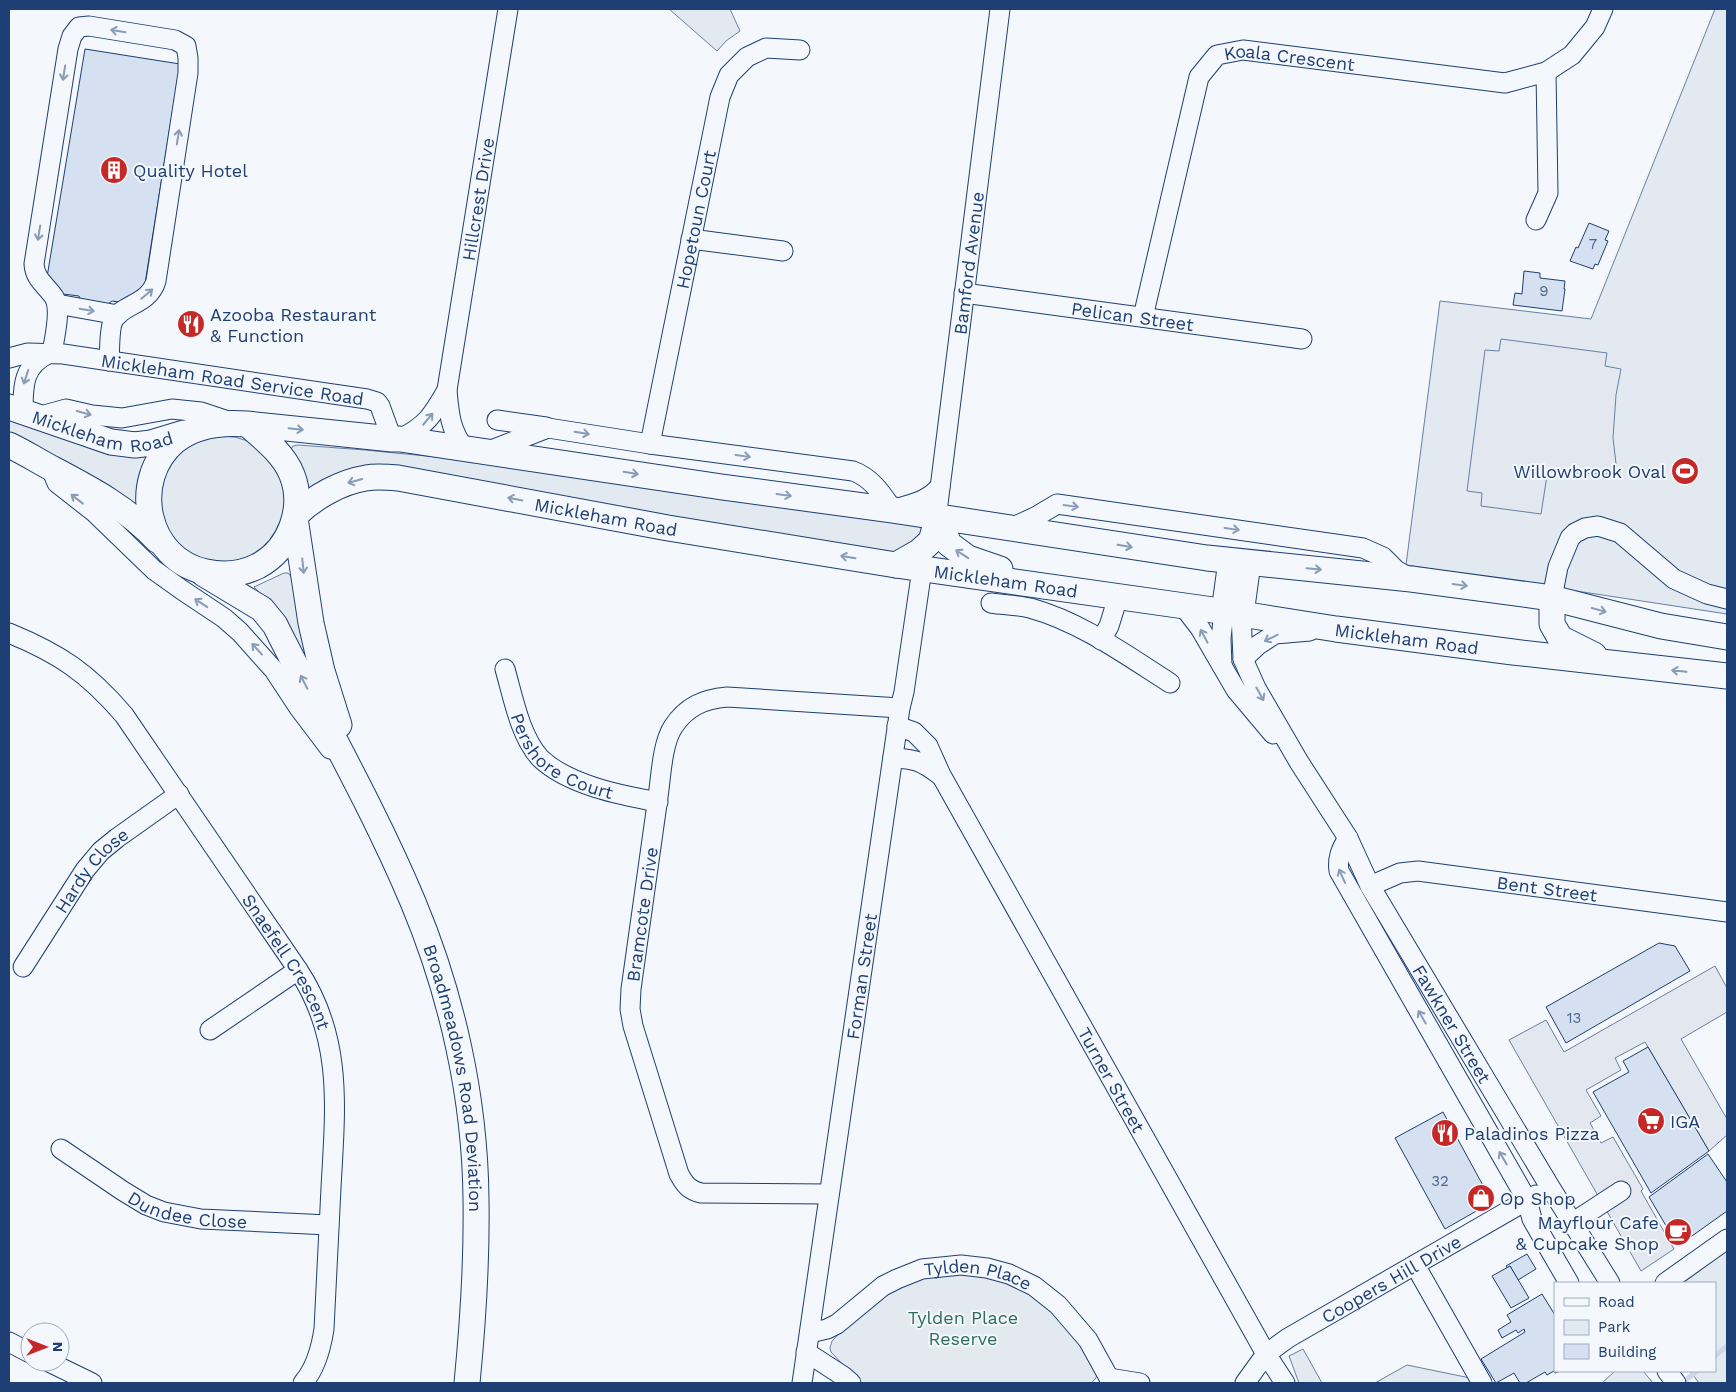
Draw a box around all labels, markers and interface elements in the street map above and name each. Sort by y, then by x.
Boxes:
one-way arrow [110,25,126,35]
street label: Koala Crescent [1222,39,1356,75]
one-way arrow [59,64,69,80]
one-way arrow [173,129,183,145]
street label: Hillcrest Drive [457,136,498,262]
street label: Hopetoun Court [671,148,720,291]
building icon: Quality Hotel [99,155,129,185]
place label: Quality Hotel [133,160,248,181]
street label: Bamford Avenue [949,190,988,336]
one-way arrow [34,225,44,241]
house number: 7 [1589,235,1597,253]
house number: 9 [1539,282,1549,300]
one-way arrow [140,289,153,300]
street label: Pelican Street [1070,297,1195,335]
place label: Azooba Restaurant & Function [210,304,377,346]
one-way arrow [79,305,95,315]
restaurant icon: Azooba Restaurant & Function [176,309,206,339]
street label: Mickleham Road Service Road [100,349,365,409]
one-way arrow [21,369,31,385]
street label: Mickleham Road [30,405,175,456]
one-way arrow [75,408,91,418]
one-way arrow [423,413,434,426]
one-way arrow [287,424,303,434]
one-way arrow [574,428,590,438]
one-way arrow [735,452,751,462]
sports icon: Willowbrook Oval [1670,456,1700,486]
place label: Willowbrook Oval [1513,461,1666,482]
one-way arrow [622,469,638,479]
one-way arrow [348,476,364,486]
one-way arrow [775,490,791,500]
one-way arrow [71,493,84,504]
street label: Mickleham Road [533,493,679,540]
one-way arrow [508,494,524,504]
one-way arrow [1063,501,1079,511]
one-way arrow [1224,524,1240,534]
one-way arrow [1117,541,1133,551]
one-way arrow [956,548,970,558]
one-way arrow [840,552,856,562]
one-way arrow [298,558,308,574]
street label: Mickleham Road [933,560,1079,601]
one-way arrow [1305,565,1321,574]
one-way arrow [1451,581,1467,591]
one-way arrow [194,598,208,608]
one-way arrow [1590,606,1606,616]
street label: Mickleham Road [1333,618,1480,658]
one-way arrow [1199,628,1209,643]
one-way arrow [1263,633,1278,643]
one-way arrow [251,643,263,656]
one-way arrow [1671,666,1687,676]
one-way arrow [299,675,308,690]
one-way arrow [1255,687,1265,702]
street label: Pershore Court [507,710,616,803]
street label: Hardy Close [50,823,132,917]
street label: Bramcote Drive [622,845,661,983]
one-way arrow [1336,869,1346,884]
street label: Bent Street [1496,871,1599,905]
street label: Snaefell Crescent [238,890,335,1032]
street label: Forman Street [842,911,881,1041]
street label: Broadmeadows Road Deviation [420,941,487,1212]
street label: Fawkner Street [1409,961,1496,1087]
house number: 13 [1567,1009,1581,1027]
one-way arrow [1417,1010,1426,1025]
street label: Turner Street [1074,1024,1150,1136]
supermarket icon: IGA [1636,1106,1666,1136]
place label: IGA [1670,1111,1700,1132]
restaurant icon: Paladinos Pizza [1430,1118,1460,1148]
place label: Paladinos Pizza [1464,1123,1600,1144]
one-way arrow [1497,1151,1507,1166]
house number: 32 [1431,1172,1449,1190]
shop icon: Op Shop [1466,1183,1496,1213]
street label: Dundee Close [124,1186,248,1232]
place label: Op Shop [1500,1188,1576,1209]
place label: Mayflour Cafe & Cupcake Shop [1515,1212,1659,1254]
cafe icon: Mayflour Cafe & Cupcake Shop [1663,1217,1693,1247]
street label: Coopers Hill Drive [1318,1230,1465,1327]
street label: Tylden Place [923,1254,1035,1294]
legend [1554,1282,1716,1372]
text: Road [1598,1293,1635,1311]
park label: Tylden Place Reserve [908,1307,1018,1349]
text: Park [1598,1318,1631,1336]
north arrow [20,1322,70,1372]
text: N [50,1342,66,1352]
text: Building [1598,1343,1656,1361]

